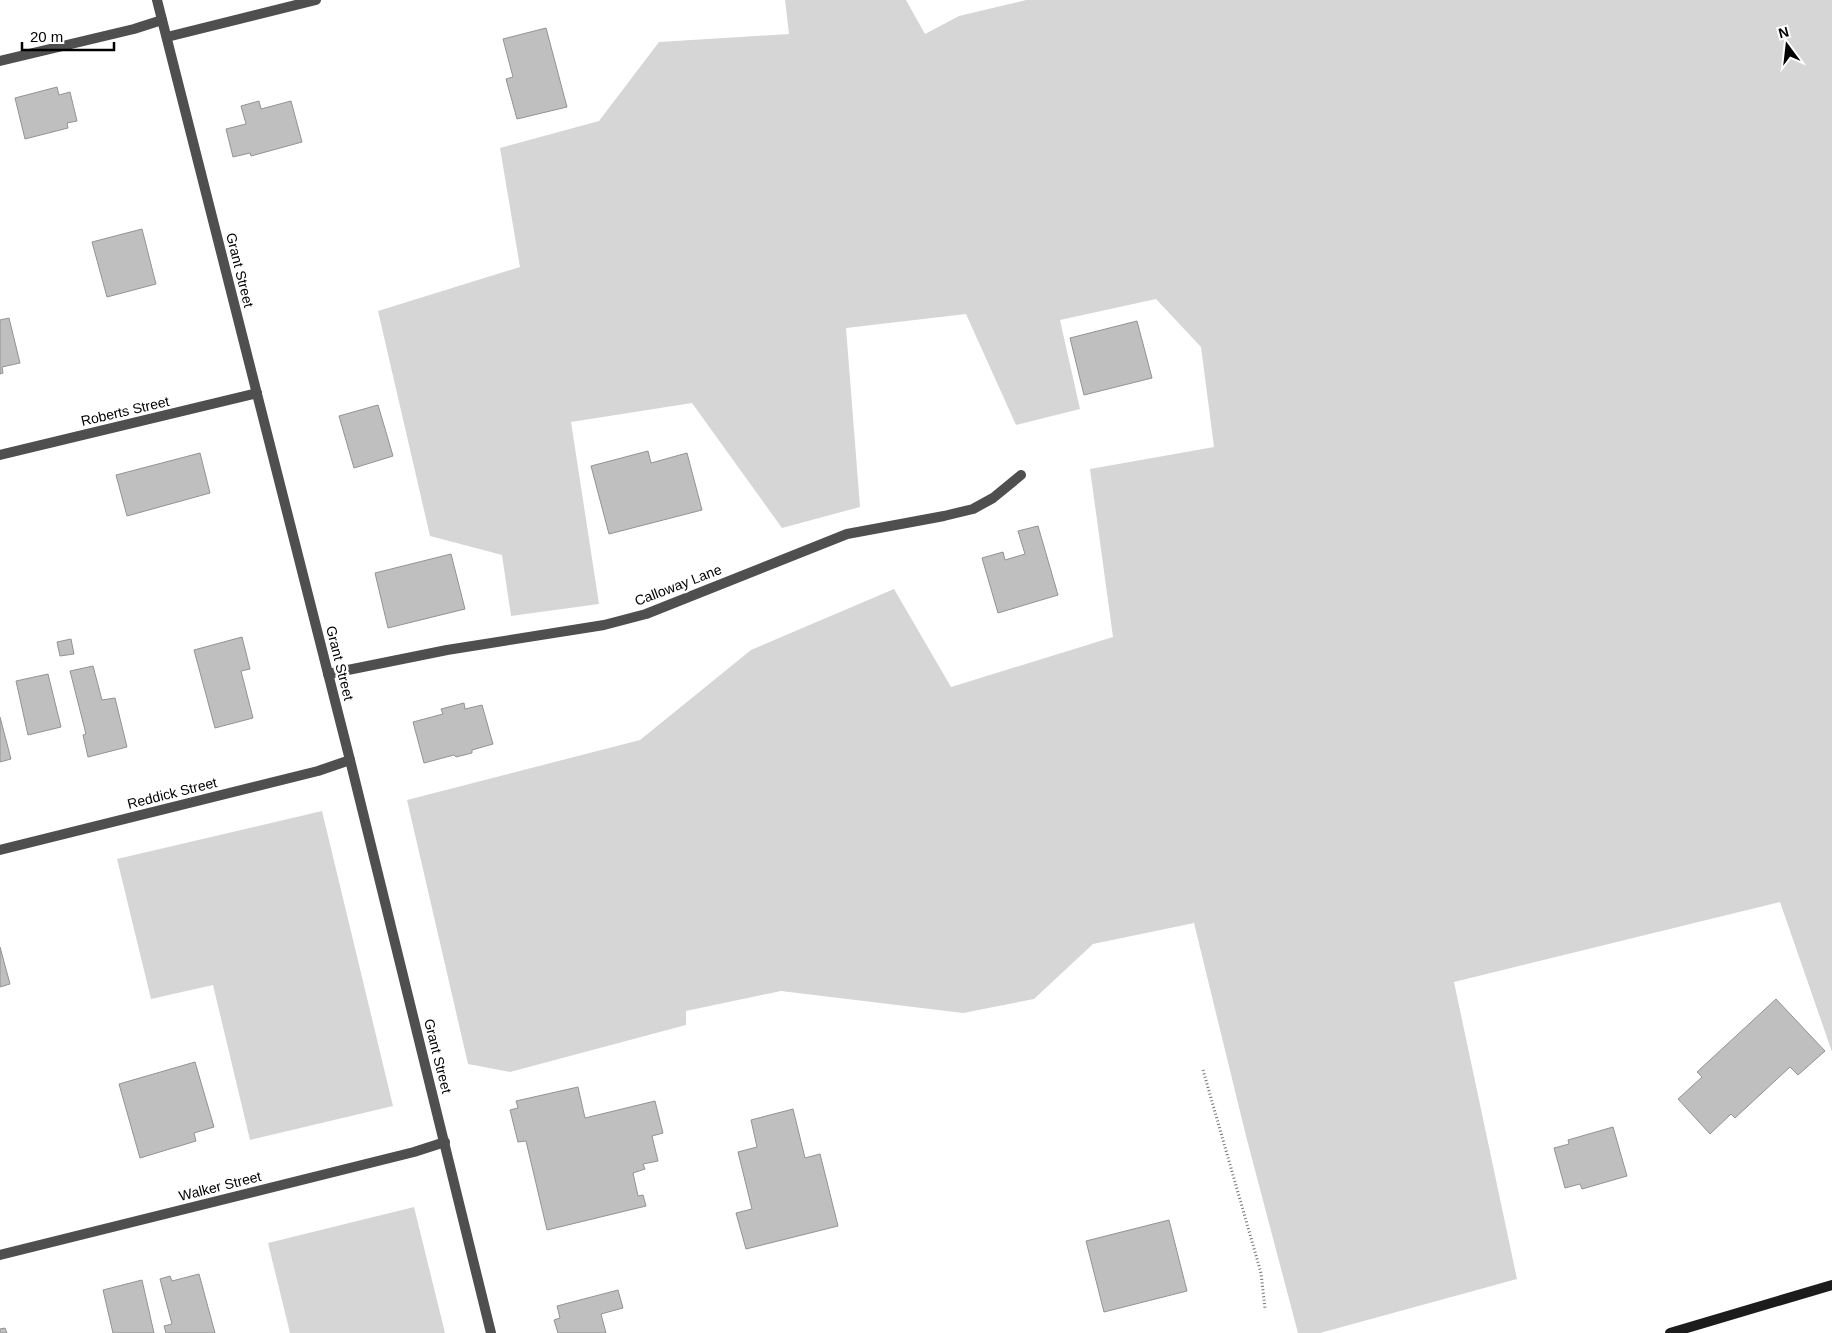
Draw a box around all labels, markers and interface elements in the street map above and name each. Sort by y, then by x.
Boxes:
scale bar [22,20,115,52]
north arrow [1762,20,1812,70]
text: N [1777,23,1791,41]
text: 20 m [30,28,63,45]
street label: Grant Street [223,231,257,309]
street label: Roberts Street [79,393,171,429]
street label: Calloway Lane [632,561,724,609]
street label: Grant Street [323,624,357,702]
street label: Reddick Street [126,774,219,812]
street label: Grant Street [421,1017,455,1095]
street label: Walker Street [177,1168,263,1204]

